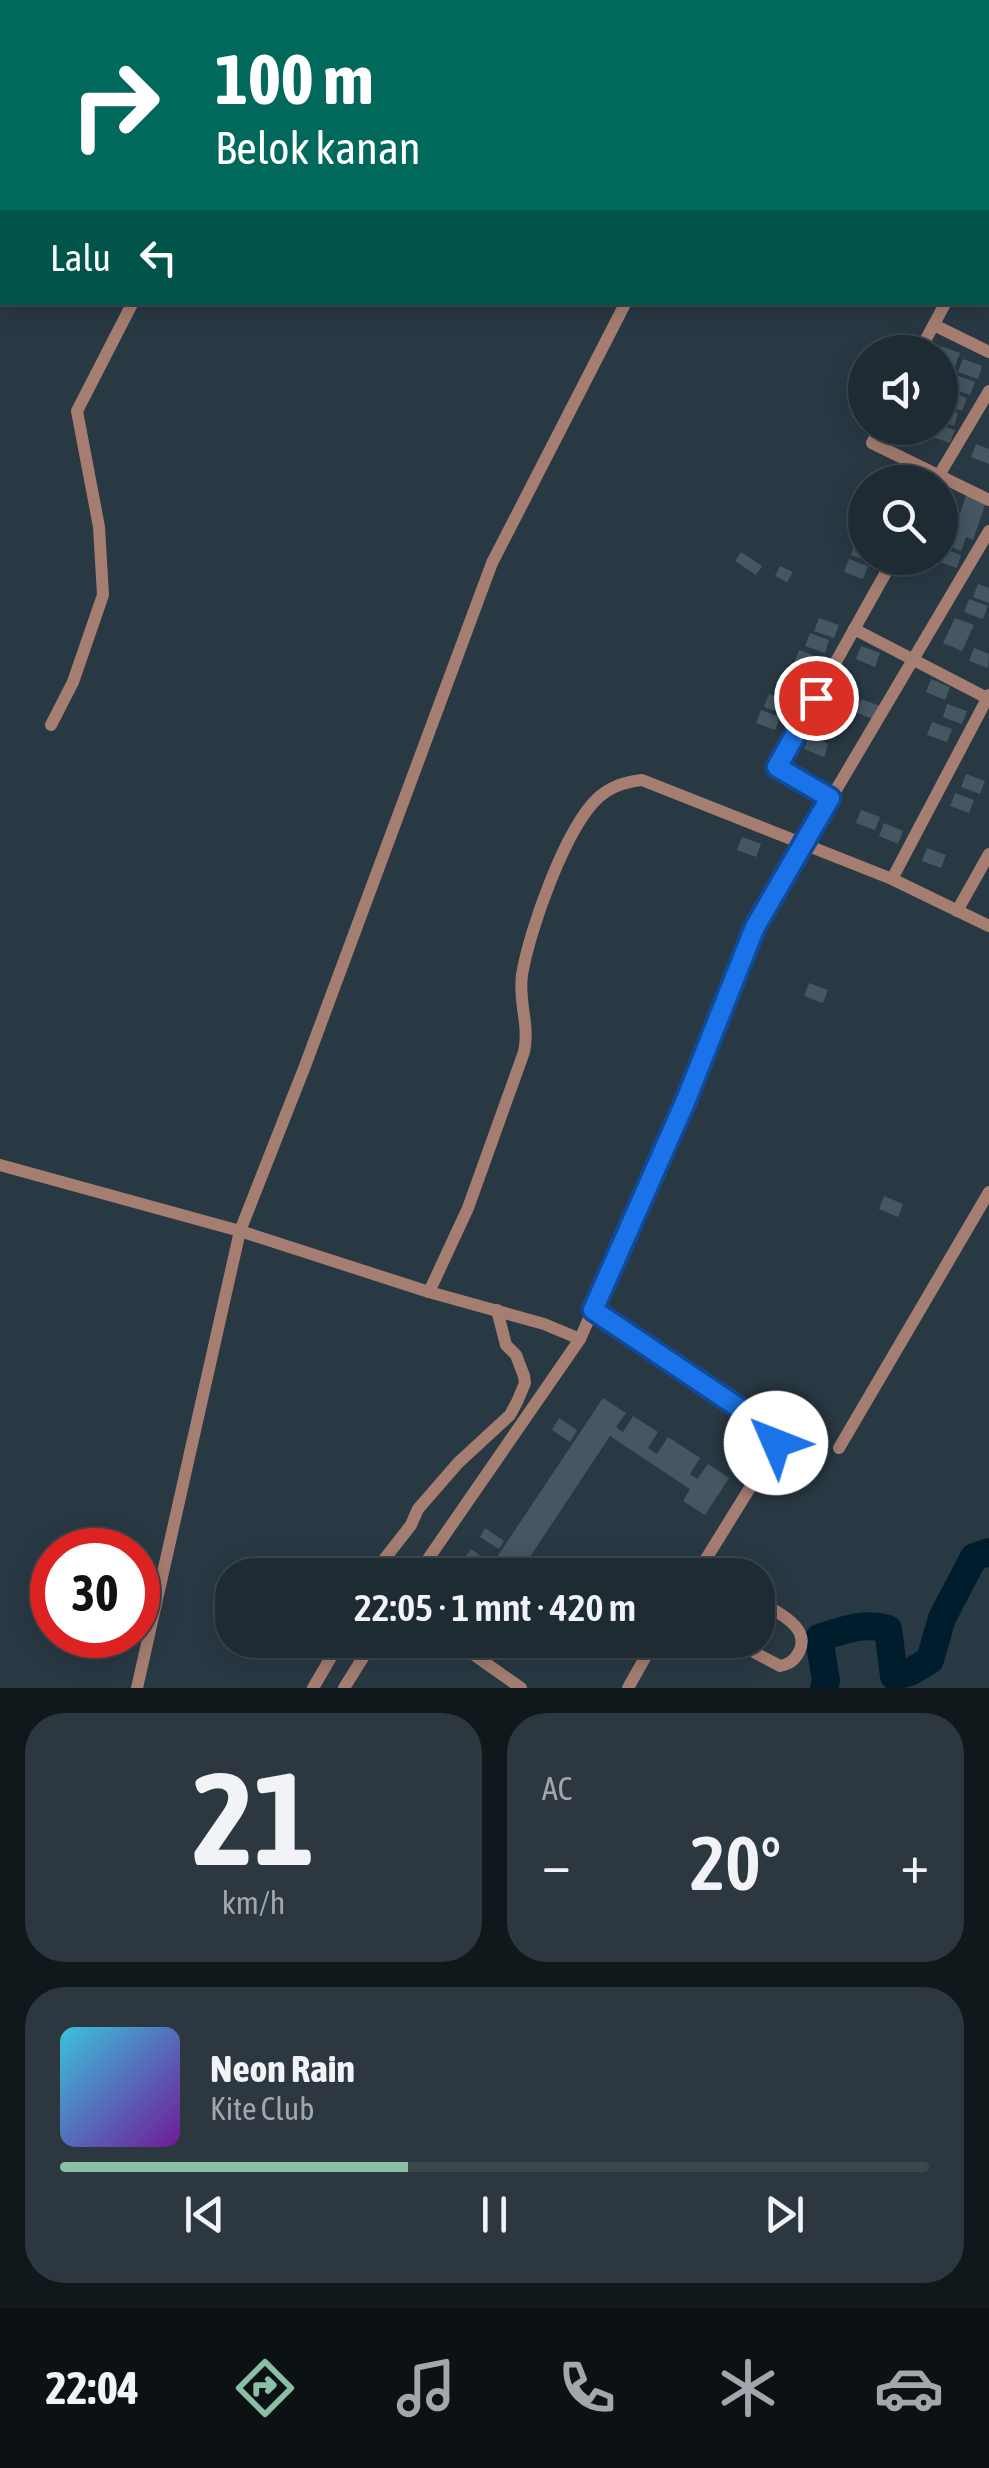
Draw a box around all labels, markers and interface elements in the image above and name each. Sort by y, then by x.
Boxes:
text: 100 m [215,39,374,119]
icon: right [50,40,180,170]
text: Belok kanan [215,122,421,174]
icon: left [131,230,186,285]
text: Lalu [50,236,111,279]
map controls [848,335,958,575]
button: sound [848,335,958,445]
button: search [848,465,958,575]
pin [774,656,859,741]
icon: arrive [789,671,844,726]
position arrow [724,1391,828,1495]
speed limit sign: 30 [30,1528,160,1658]
text: 22:05 · 1 mnt · 420 m [354,1586,636,1629]
text: 21 [192,1744,315,1893]
text: AC [542,1770,572,1807]
text: 20° [690,1820,781,1906]
text: − [542,1832,571,1895]
text: + [900,1832,929,1895]
text: km/h [222,1884,285,1921]
text: Neon Rain [210,2047,355,2090]
text: Kite Club [210,2090,314,2127]
icon: previous [177,2187,232,2242]
icon: pause [467,2187,522,2242]
icon: next [757,2187,812,2242]
icon: directions [230,2353,300,2423]
icon: music [391,2353,461,2423]
icon: phone [552,2353,622,2423]
icon: climate [713,2353,783,2423]
icon: car [874,2353,944,2423]
text: 22:04 [45,2362,139,2414]

